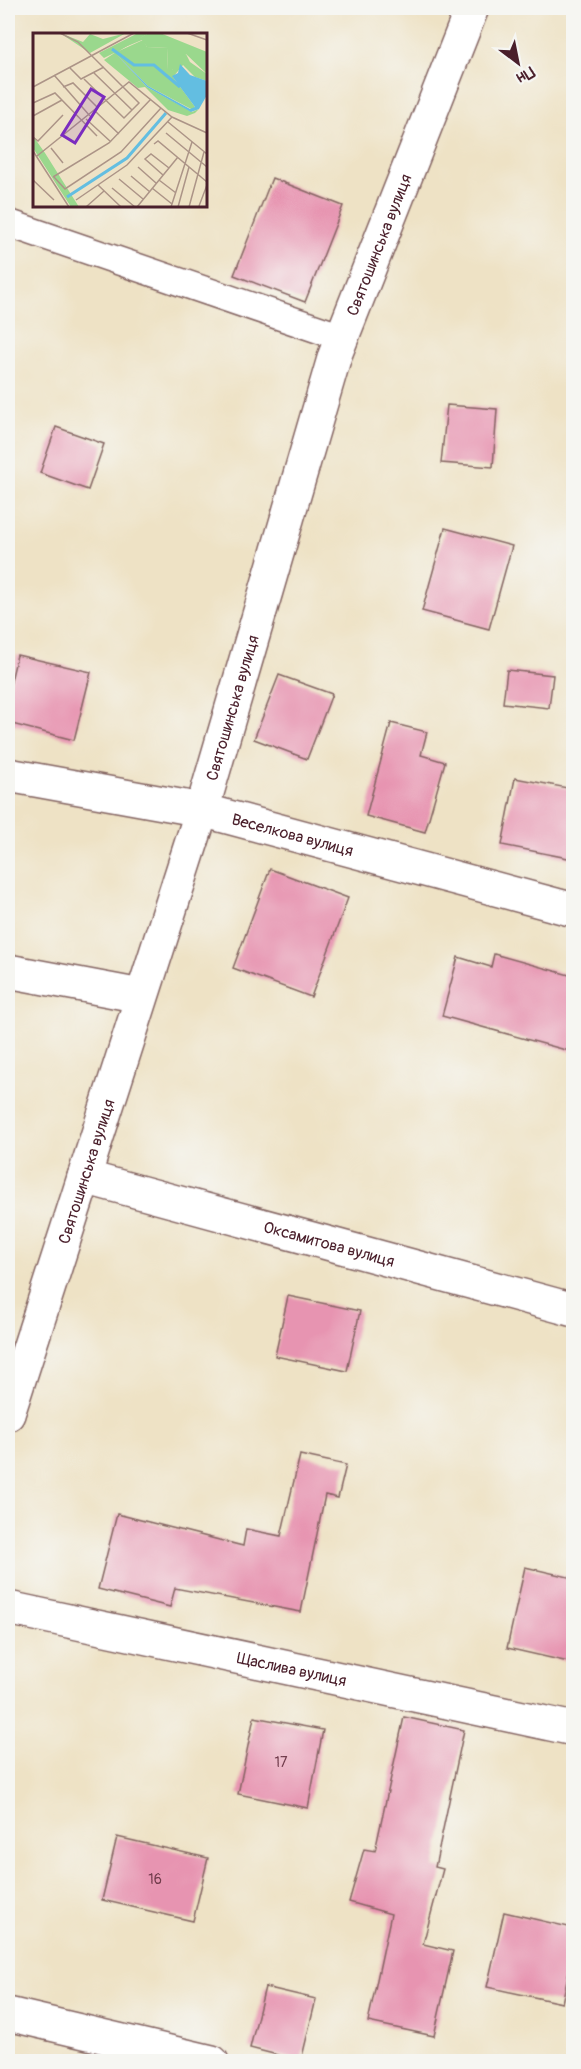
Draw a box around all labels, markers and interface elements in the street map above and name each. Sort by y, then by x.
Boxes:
inset map [33,33,207,207]
north arrow [488,33,548,93]
text: Пн [513,62,538,88]
street label: Святошинська вулиця [342,171,416,319]
street label: Святошинська вулиця [202,633,264,783]
street label: Веселкова вулиця [229,809,355,861]
street label: Святошинська вулиця [54,1097,120,1246]
street label: Оксамитова вулиця [261,1217,397,1272]
street label: Щаслива вулиця [235,1648,348,1691]
house number: 17 [275,1754,288,1771]
house number: 16 [148,1871,162,1888]

